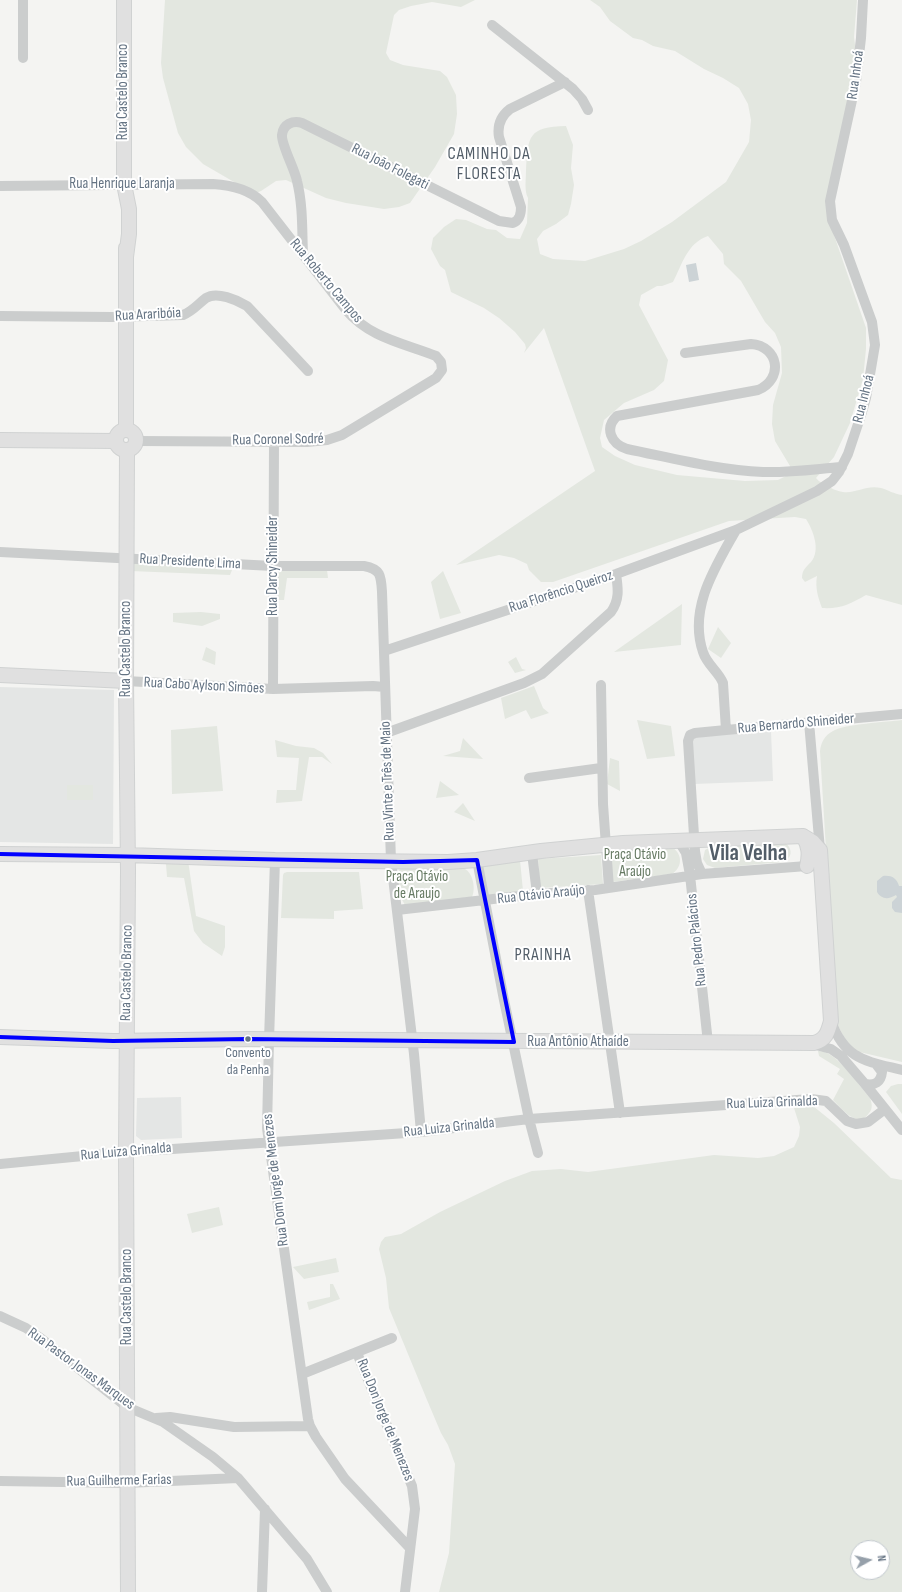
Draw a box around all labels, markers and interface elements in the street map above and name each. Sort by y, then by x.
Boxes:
street label: Rua Castelo Branco [114,44,132,140]
street label: Rua Inhoá [844,49,868,101]
street label: Rua João Folegati [348,140,432,194]
district label: CAMINHO DA FLORESTA [448,145,530,185]
street label: Rua Henrique Laranja [69,175,175,193]
street label: Rua Roberto Campos [286,235,366,327]
street label: Rua Araribóia [115,304,181,326]
street label: Rua Inhoá [849,373,879,425]
street label: Rua Coronel Sodré [232,430,324,450]
street label: Rua Darcy Shineider [264,516,282,616]
street label: Rua Presidente Lima [139,550,241,574]
street label: Rua Florêncio Queiroz [507,567,615,617]
street label: Rua Castelo Branco [117,601,135,697]
street label: Rua Cabo Aylson Simões [143,674,265,698]
street label: Rua Bernardo Shineider [737,710,855,738]
street label: Rua Vinte e Três de Maio [377,721,399,841]
district label: Vila Velha [709,840,787,868]
park label: Praça Otávio Araújo [604,846,666,881]
park label: Praça Otávio de Araujo [386,868,448,903]
street label: Rua Otávio Araújo [496,881,586,909]
street label: Rua Pedro Palácios [683,893,711,987]
street label: Rua Castelo Branco [117,925,137,1021]
district label: PRAINHA [514,946,572,966]
street label: Rua Antônio Athaíde [527,1033,629,1051]
marker: Convento da Penha [243,1034,253,1044]
place label: Convento da Penha [225,1045,271,1078]
street label: Rua Luiza Grinalda [726,1092,818,1114]
street label: Rua Dom Jorge de Menezes [259,1113,293,1247]
street label: Rua Luiza Grinalda [403,1114,495,1142]
street label: Rua Luiza Grinalda [80,1139,172,1165]
street label: Rua Castelo Branco [118,1249,136,1345]
street label: Rua Pastor Jonas Marques [24,1324,138,1414]
street label: Rua Don Jorge de Menezes [352,1356,418,1484]
street label: Rua Guilherme Farias [66,1471,172,1491]
north arrow [850,1540,890,1580]
text: N [875,1555,888,1562]

